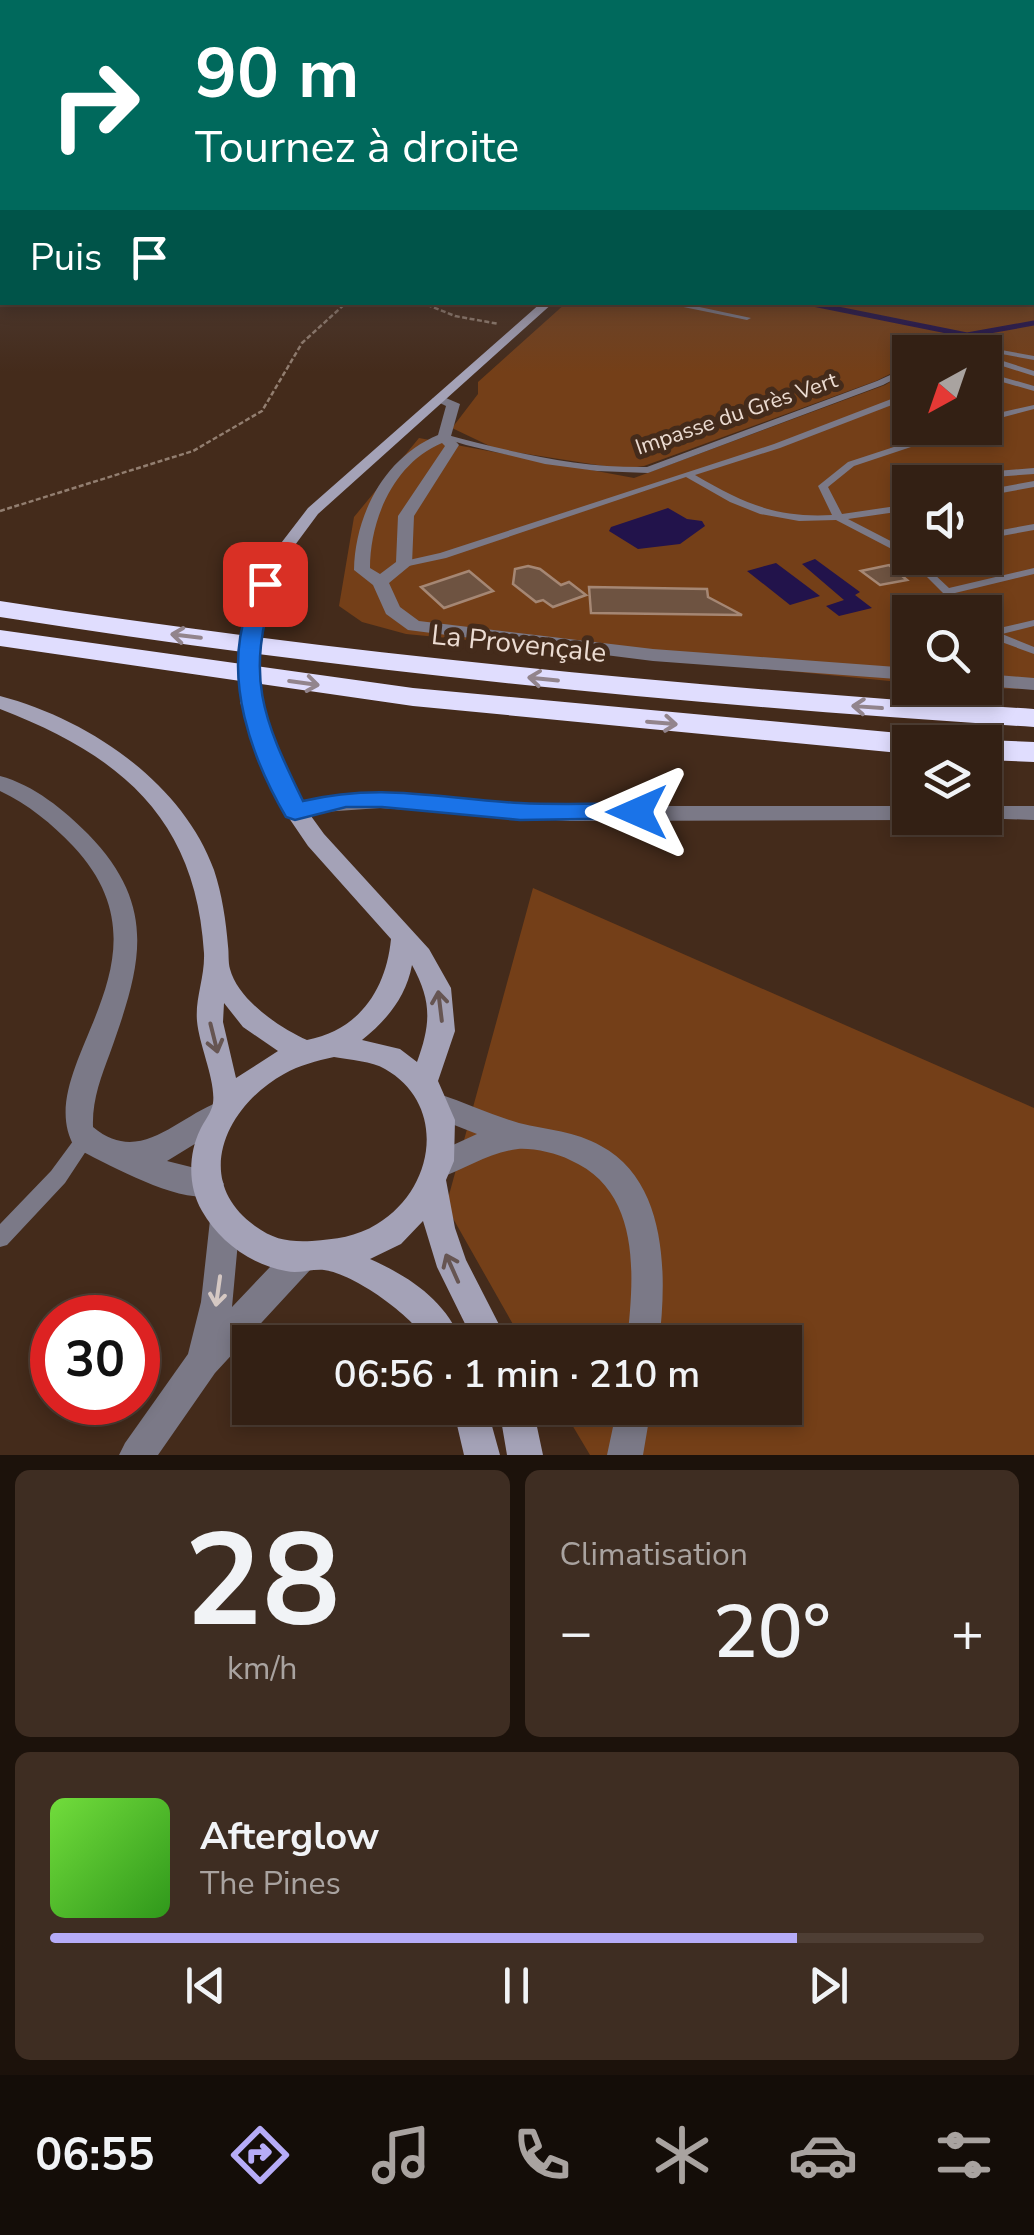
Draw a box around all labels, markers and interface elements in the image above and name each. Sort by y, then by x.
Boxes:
text: 90 m [195,26,359,122]
icon: right [30,40,160,170]
text: Tournez à droite [195,117,519,178]
icon: arrive [122,230,177,285]
text: Puis [30,232,102,283]
north arrow [892,335,1002,445]
map controls [892,335,1002,835]
street label: Impasse du Grès Vert [631,365,842,463]
button: sound [892,465,1002,575]
pin [223,542,308,627]
icon: arrive [238,557,293,612]
button: search [892,595,1002,705]
street label: La Provençale [430,616,608,672]
one-way arrow [170,627,202,645]
one-way arrow [528,669,560,688]
one-way arrow [287,675,320,693]
one-way arrow [851,698,883,717]
one-way arrow [645,714,677,733]
button: layers [892,725,1002,835]
position arrow [585,760,689,864]
one-way arrow [431,991,449,1023]
one-way arrow [206,1022,225,1053]
one-way arrow [442,1253,460,1284]
one-way arrow [209,1275,227,1307]
speed limit sign: 30 [30,1295,160,1425]
text: 06:56 · 1 min · 210 m [334,1349,700,1400]
text: 28 [184,1493,340,1670]
text: Climatisation [560,1533,748,1576]
text: 20° [713,1581,831,1683]
text: − [560,1595,593,1670]
text: + [951,1595,984,1670]
text: km/h [227,1647,298,1690]
text: Afterglow [200,1811,379,1862]
text: The Pines [200,1862,341,1905]
icon: previous [178,1958,233,2013]
icon: pause [489,1958,544,2013]
icon: next [801,1958,856,2013]
icon: directions [225,2120,295,2190]
icon: music [366,2120,436,2190]
icon: phone [507,2120,577,2190]
icon: climate [647,2120,717,2190]
icon: car [788,2120,858,2190]
icon: filters [929,2120,999,2190]
text: 06:55 [35,2125,155,2186]

